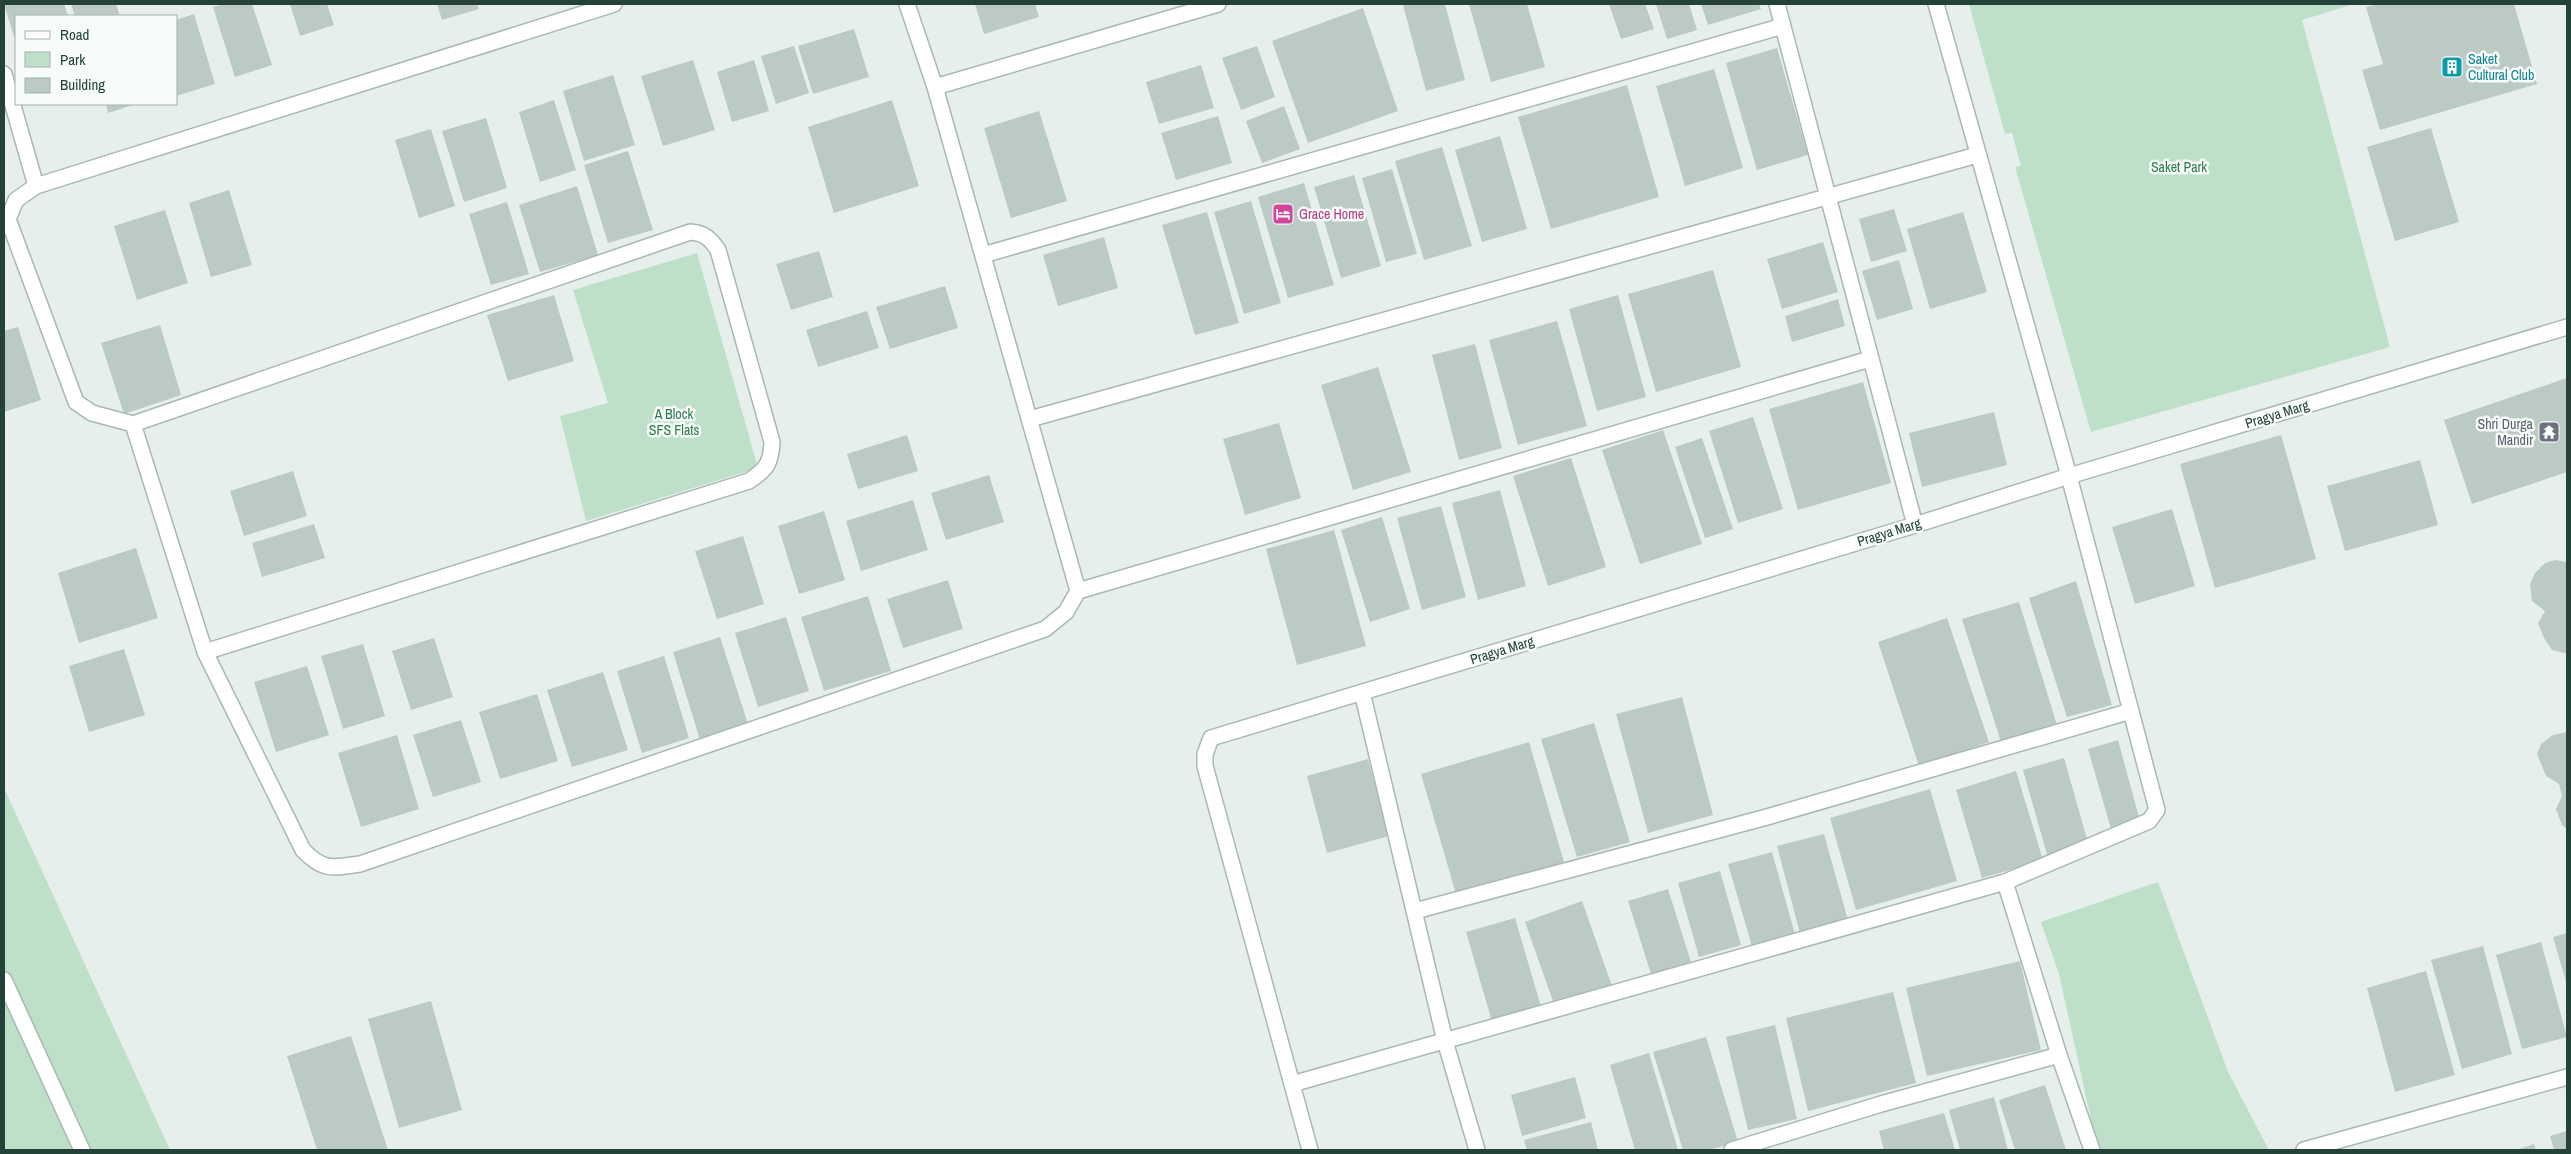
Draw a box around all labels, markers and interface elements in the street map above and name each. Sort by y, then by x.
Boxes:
legend [15,15,178,105]
text: Road [60,24,89,45]
text: Park [60,49,86,70]
place label: Saket Cultural Club [2468,50,2534,84]
building icon: Saket Cultural Club [2440,55,2464,79]
text: Building [60,74,105,95]
park label: Saket Park [2151,158,2207,176]
hotel icon: Grace Home [1271,202,1295,226]
place label: Grace Home [1299,205,1364,223]
street label: Pragya Marg [2243,396,2312,432]
park label: A Block SFS Flats [649,405,699,439]
place label: Shri Durga Mandir [2477,415,2534,449]
temple icon: Shri Durga Mandir [2537,420,2561,444]
street label: Pragya Marg [1855,514,1924,550]
street label: Pragya Marg [1468,632,1537,668]

